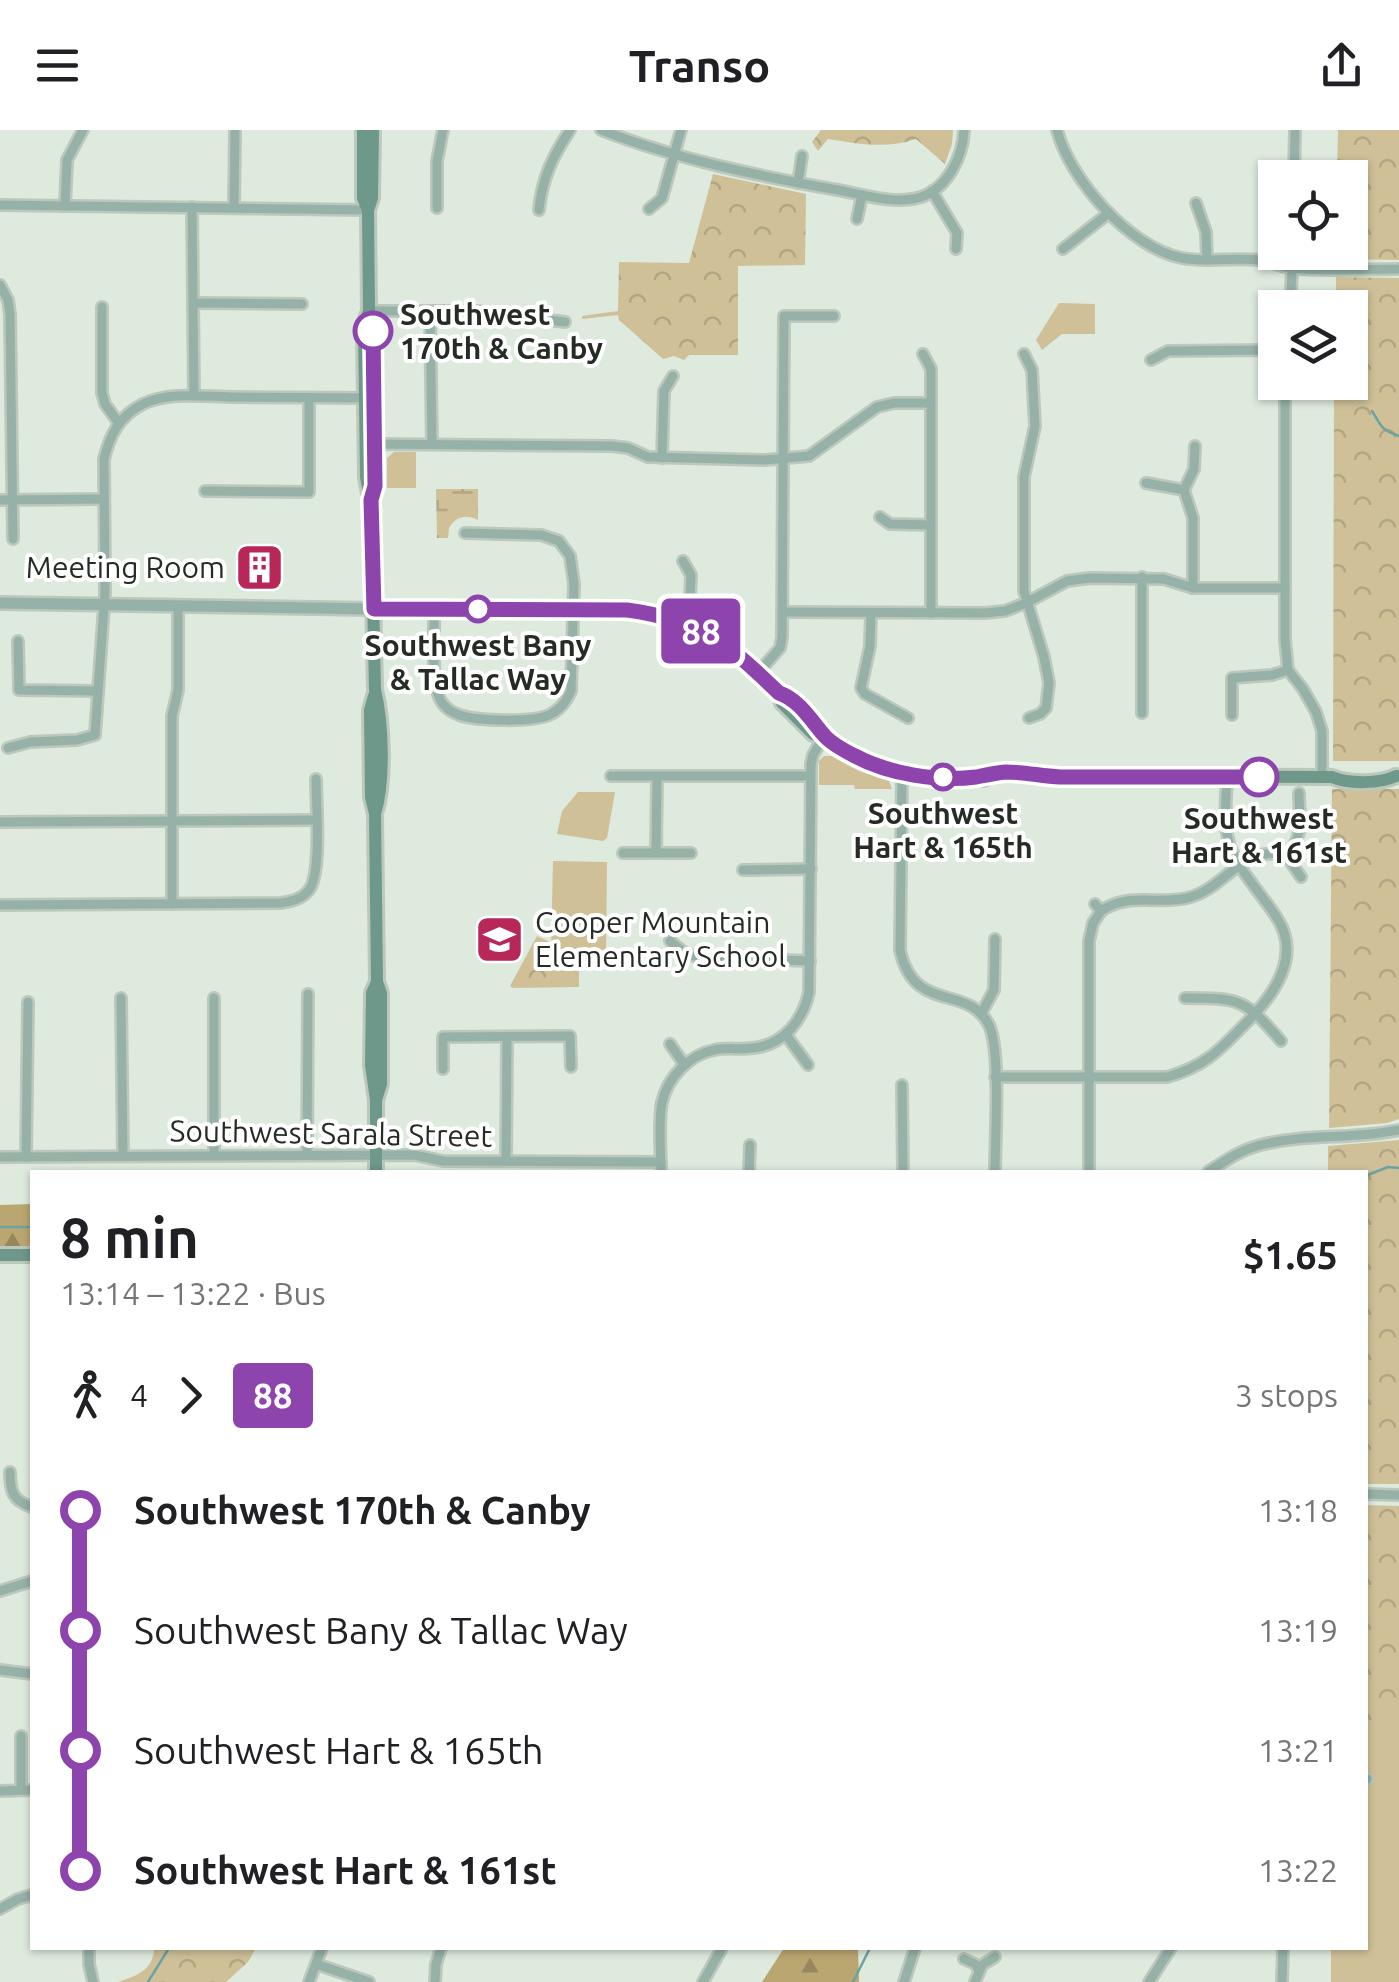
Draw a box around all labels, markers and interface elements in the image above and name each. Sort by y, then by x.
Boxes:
icon: menu [30,38,85,93]
icon: share [1314,38,1369,93]
text: Transo [629,40,770,91]
map controls [1258,160,1368,400]
button: locate [1258,160,1368,270]
button: layers [1258,290,1368,400]
place label: Southwest 170th & Canby [400,297,603,365]
marker: Southwest 170th & Canby [354,312,392,350]
building icon: Meeting Room [234,541,286,593]
place label: Meeting Room [26,550,225,584]
marker: Southwest Bany & Tallac Way [465,596,491,622]
line badge: 88 [656,598,746,664]
text: 88 [681,611,721,651]
place label: Southwest Bany & Tallac Way [365,628,591,696]
marker: Southwest Hart & 161st [1240,758,1278,796]
marker: Southwest Hart & 165th [930,764,956,790]
place label: Southwest Hart & 165th [853,796,1033,864]
place label: Southwest Hart & 161st [1171,801,1347,869]
place label: Cooper Mountain Elementary School [535,905,786,973]
school or university icon: Cooper Mountain Elementary School [474,913,526,965]
street label: Southwest Sarala Street [169,1113,493,1153]
text: 8 min [60,1207,199,1268]
text: $1.65 [1243,1234,1338,1276]
text: 13:14 – 13:22 · Bus [60,1275,326,1311]
icon: walk [60,1368,115,1423]
icon: forward [163,1368,218,1423]
text: 88 [253,1375,293,1415]
text: 4 [130,1377,148,1413]
text: 3 stops [1235,1377,1338,1413]
text: Southwest 170th & Canby [134,1489,591,1531]
text: 13:18 [1258,1492,1338,1528]
text: Southwest Bany & Tallac Way [134,1609,628,1651]
text: 13:19 [1258,1612,1338,1648]
text: Southwest Hart & 165th [134,1729,544,1771]
text: 13:21 [1258,1732,1338,1768]
text: Southwest Hart & 161st [134,1849,557,1891]
text: 13:22 [1258,1852,1338,1888]

